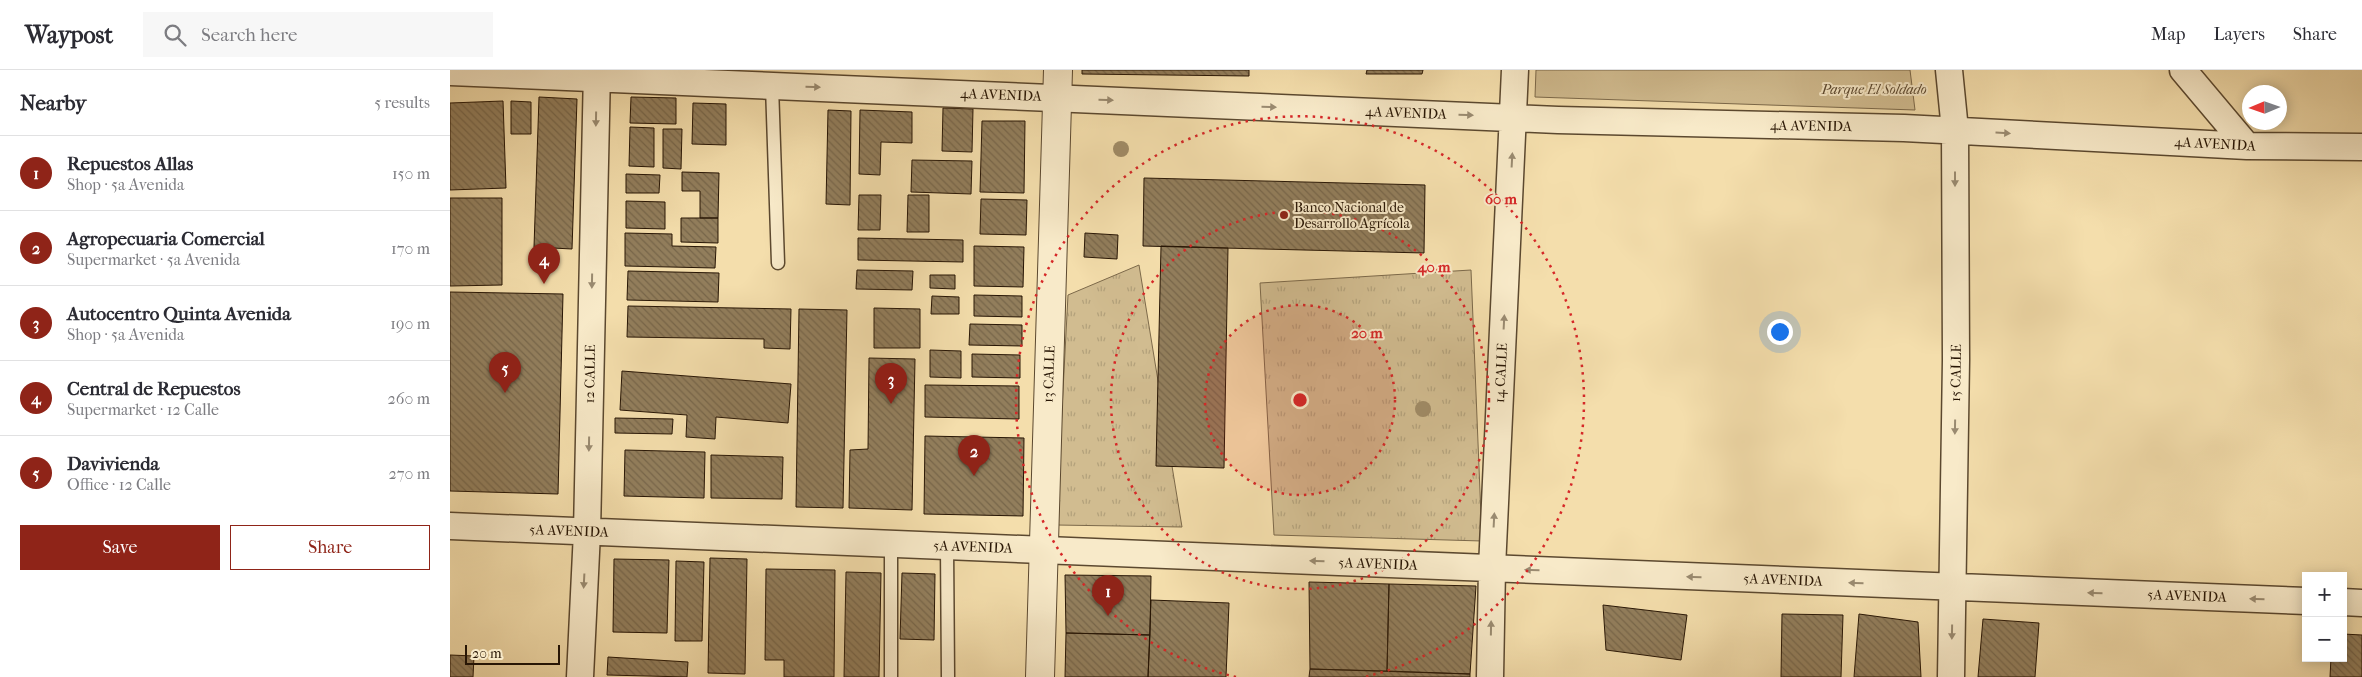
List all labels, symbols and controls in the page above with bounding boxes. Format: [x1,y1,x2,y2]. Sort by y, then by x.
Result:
search box [143,12,493,57]
text: Waypost [25,21,113,49]
icon: search [161,21,189,49]
text: Search here [201,24,297,46]
text: Map [2151,24,2185,45]
text: Layers [2213,24,2265,45]
text: Share [2293,24,2337,45]
park label: Parque El Soldado [1820,81,1927,98]
one-way arrow [806,84,822,92]
street label: 4A AVENIDA [960,85,1043,105]
north arrow [2242,85,2287,130]
text: Nearby [20,91,86,115]
text: 5 results [374,93,430,112]
one-way arrow [1099,96,1115,104]
one-way arrow [1261,103,1277,111]
street label: 4A AVENIDA [1365,103,1448,123]
one-way arrow [592,111,600,127]
one-way arrow [1458,111,1474,119]
street label: 4A AVENIDA [1770,117,1853,135]
one-way arrow [1996,129,2012,137]
street label: 4A AVENIDA [2174,133,2257,155]
one-way arrow [1508,152,1516,168]
text: Repuestos Allas [67,153,193,175]
text: 1 [33,164,39,183]
text: 150 m [392,164,430,183]
one-way arrow [1951,171,1959,187]
text: Shop · 5a Avenida [67,175,184,194]
text: 60 m [1485,190,1518,208]
place label: Banco Nacional de Desarrollo Agrícola [1294,199,1410,232]
marker: Banco Nacional de Desarrollo Agrícola [1278,209,1290,221]
text: Agropecuaria Comercial [67,228,265,250]
text: 2 [32,239,40,258]
text: 170 m [391,239,430,258]
pin: 4 [528,243,560,284]
text: Supermarket · 5a Avenida [67,250,240,269]
text: 40 m [1417,258,1451,276]
one-way arrow [588,273,596,289]
text: Autocentro Quinta Avenida [67,303,291,325]
text: 3 [33,314,39,333]
text: 190 m [390,314,430,333]
one-way arrow [1500,314,1508,330]
your location [1767,319,1793,345]
text: 20 m [1351,324,1383,342]
text: Shop · 5a Avenida [67,325,184,344]
street label: 14 CALLE [1491,342,1511,403]
street label: 15 CALLE [1947,343,1965,402]
street label: 12 CALLE [581,344,599,404]
street label: 13 CALLE [1039,344,1059,403]
pin: 5 [489,352,521,393]
pin: 3 [875,363,907,404]
text: Central de Repuestos [67,378,241,400]
text: 4 [31,389,41,408]
text: 260 m [388,389,430,408]
centre of rings [1291,391,1309,409]
text: Supermarket · 12 Calle [67,400,219,419]
one-way arrow [1951,419,1959,435]
pin: 2 [958,435,990,476]
one-way arrow [584,436,592,452]
text: Davivienda [67,453,159,475]
text: 5 [33,464,39,483]
text: 270 m [389,464,430,483]
text: Office · 12 Calle [67,475,171,494]
one-way arrow [1491,511,1499,527]
street label: 5A AVENIDA [529,521,610,541]
button: Save [20,525,220,570]
button: Share [230,525,430,570]
street label: 5A AVENIDA [933,537,1014,557]
street label: 5A AVENIDA [1338,554,1419,574]
one-way arrow [1308,557,1324,565]
one-way arrow [1523,566,1539,574]
street label: 5A AVENIDA [1743,570,1824,590]
one-way arrow [1686,572,1702,580]
map controls [2302,572,2347,662]
button: + [2302,572,2347,617]
one-way arrow [580,573,588,589]
pin: 1 [1092,575,1124,616]
one-way arrow [1848,579,1864,587]
street label: 5A AVENIDA [2147,586,2228,606]
one-way arrow [2086,588,2102,596]
one-way arrow [2249,595,2265,603]
button: − [2302,617,2347,662]
one-way arrow [1487,620,1495,636]
one-way arrow [1948,624,1956,640]
scale bar [465,642,560,665]
text: 20 m [472,645,502,662]

